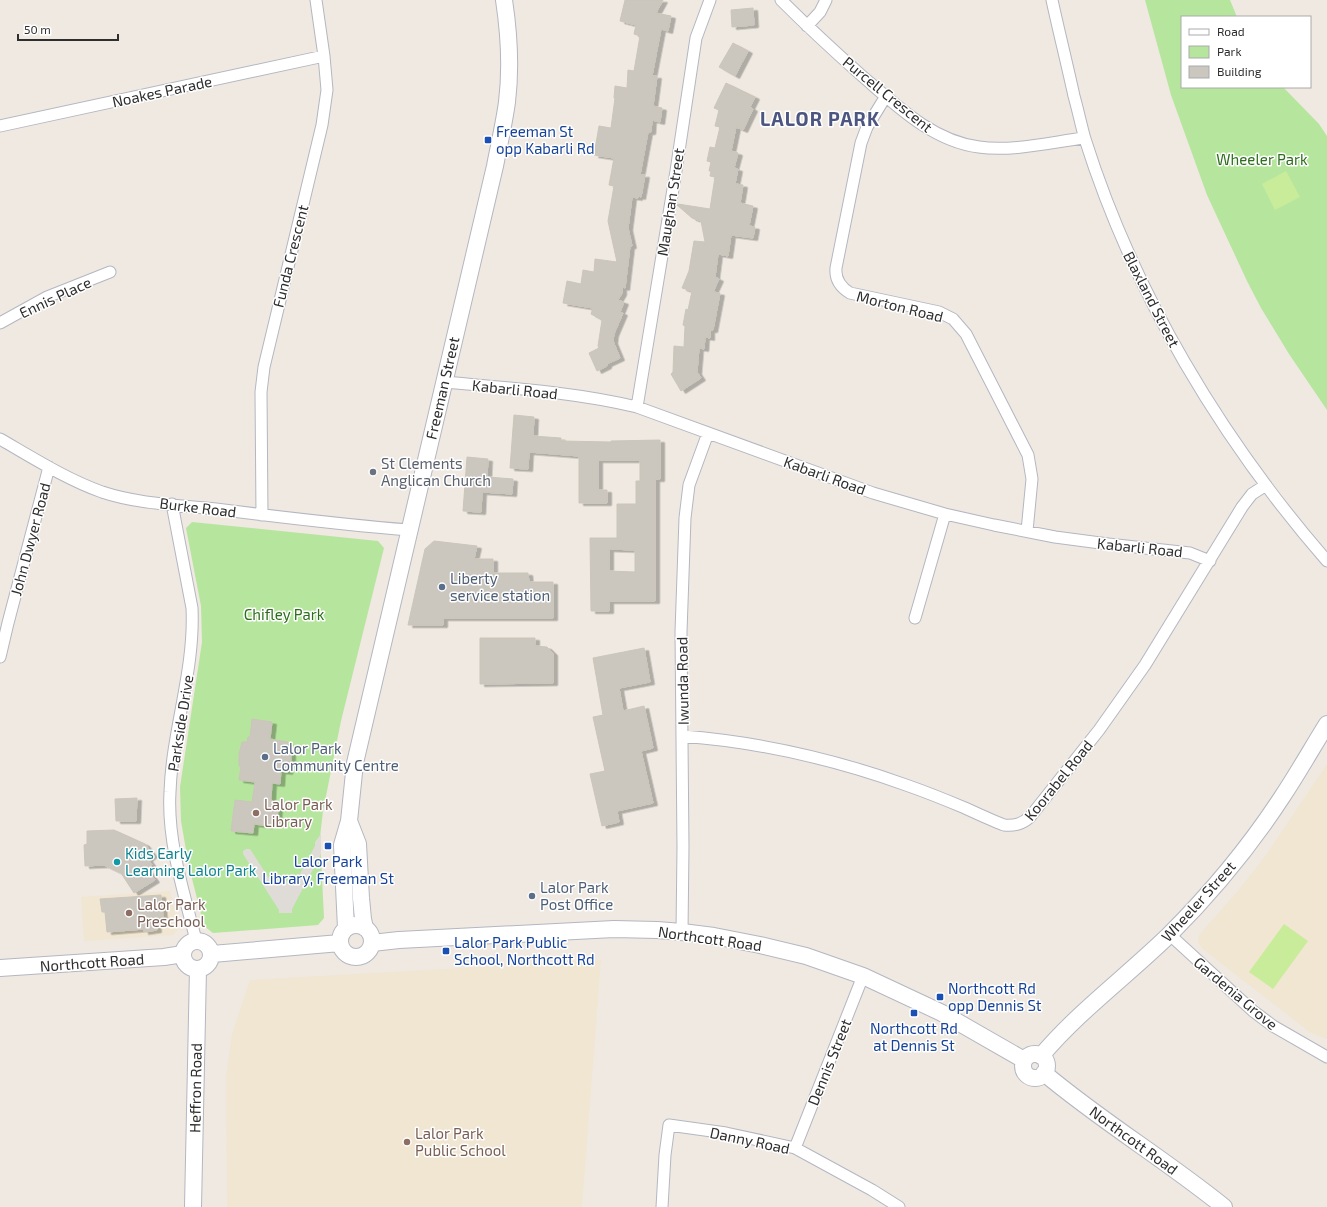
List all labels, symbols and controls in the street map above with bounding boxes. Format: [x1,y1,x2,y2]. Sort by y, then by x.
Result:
scale bar [18,16,118,42]
legend [1181,16,1311,88]
text: 50 m [24,22,51,36]
text: Road [1217,24,1245,38]
text: Park [1217,44,1242,58]
street label: Purcell Crescent [840,52,937,136]
text: Building [1217,64,1262,78]
street label: Noakes Parade [110,72,214,110]
district label: LALOR PARK [760,107,880,130]
place label: Freeman St opp Kabarli Rd [496,122,595,157]
marker: Freeman St opp Kabarli Rd [483,135,493,145]
street label: Maughan Street [653,146,687,257]
park label: Wheeler Park [1216,150,1308,168]
street label: Funda Crescent [269,203,312,309]
street label: Blaxland Street [1120,248,1184,350]
street label: Ennis Place [16,273,94,321]
street label: Morton Road [855,287,945,325]
street label: Freeman Street [421,335,463,441]
street label: Kabarli Road [471,376,559,402]
street label: Kabarli Road [782,452,868,498]
place label: St Clements Anglican Church [381,454,491,489]
marker: St Clements Anglican Church [368,467,378,477]
street label: John Dwyer Road [6,481,54,597]
street label: Burke Road [159,493,237,521]
street label: Kabarli Road [1096,534,1184,560]
place label: Liberty service station [450,569,550,604]
marker: Liberty service station [437,582,447,592]
park label: Chifley Park [244,605,325,623]
street label: Iwunda Road [672,637,692,725]
street label: Parkside Drive [163,673,197,773]
street label: Koorabel Road [1020,736,1096,824]
place label: Lalor Park Community Centre [273,739,399,774]
marker: Lalor Park Community Centre [260,752,270,762]
place label: Lalor Park Library [264,795,333,830]
marker: Lalor Park Library [251,808,261,818]
marker: Lalor Park Library, Freeman St [323,841,333,851]
place label: Kids Early Learning Lalor Park [125,844,257,879]
place label: Lalor Park Library, Freeman St [262,852,394,887]
marker: Kids Early Learning Lalor Park [112,857,122,867]
street label: Wheeler Street [1157,857,1239,945]
place label: Lalor Park Post Office [540,878,613,913]
marker: Lalor Park Post Office [527,891,537,901]
place label: Lalor Park Preschool [137,895,206,930]
marker: Lalor Park Preschool [124,908,134,918]
street label: Northcott Road [657,922,763,954]
place label: Lalor Park Public School, Northcott Rd [454,933,595,968]
marker: Lalor Park Public School, Northcott Rd [441,946,451,956]
street label: Northcott Road [39,949,145,975]
street label: Gardenia Grove [1190,953,1282,1033]
place label: Northcott Rd opp Dennis St [948,979,1042,1014]
marker: Northcott Rd opp Dennis St [935,992,945,1002]
marker: Northcott Rd at Dennis St [909,1008,919,1018]
street label: Dennis Street [803,1016,855,1108]
place label: Northcott Rd at Dennis St [870,1019,958,1054]
street label: Heffron Road [185,1043,205,1133]
street label: Northcott Road [1086,1102,1182,1178]
street label: Danny Road [708,1123,792,1157]
place label: Lalor Park Public School [415,1124,506,1159]
marker: Lalor Park Public School [402,1137,412,1147]

